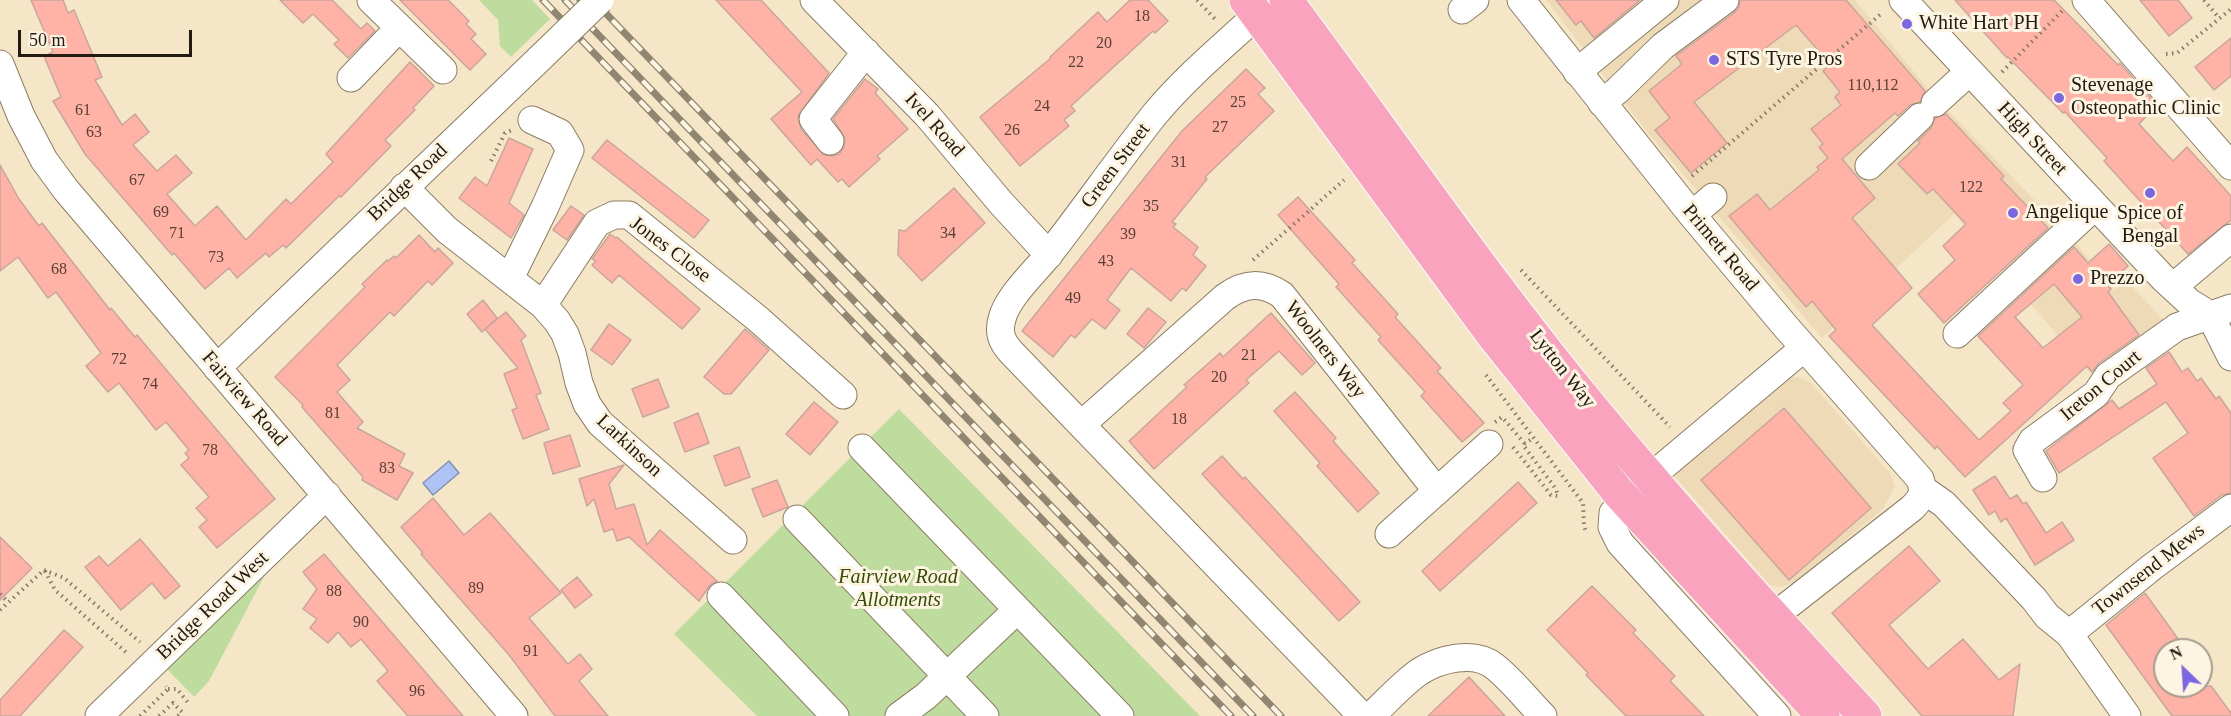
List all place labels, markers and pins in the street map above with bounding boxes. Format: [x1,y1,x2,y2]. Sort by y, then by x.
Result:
place label: White Hart PH [1919,12,2039,36]
marker: White Hart PH [1900,17,1914,31]
place label: STS Tyre Pros [1726,48,1842,72]
marker: STS Tyre Pros [1707,53,1721,67]
place label: Stevenage Osteopathic Clinic [2071,74,2220,121]
marker: Stevenage Osteopathic Clinic [2052,91,2066,105]
marker: Spice of Bengal [2143,186,2157,200]
place label: Angelique [2025,201,2108,225]
place label: Spice of Bengal [2117,202,2183,249]
marker: Angelique [2006,206,2020,220]
place label: Prezzo [2090,267,2144,291]
marker: Prezzo [2071,272,2085,286]

